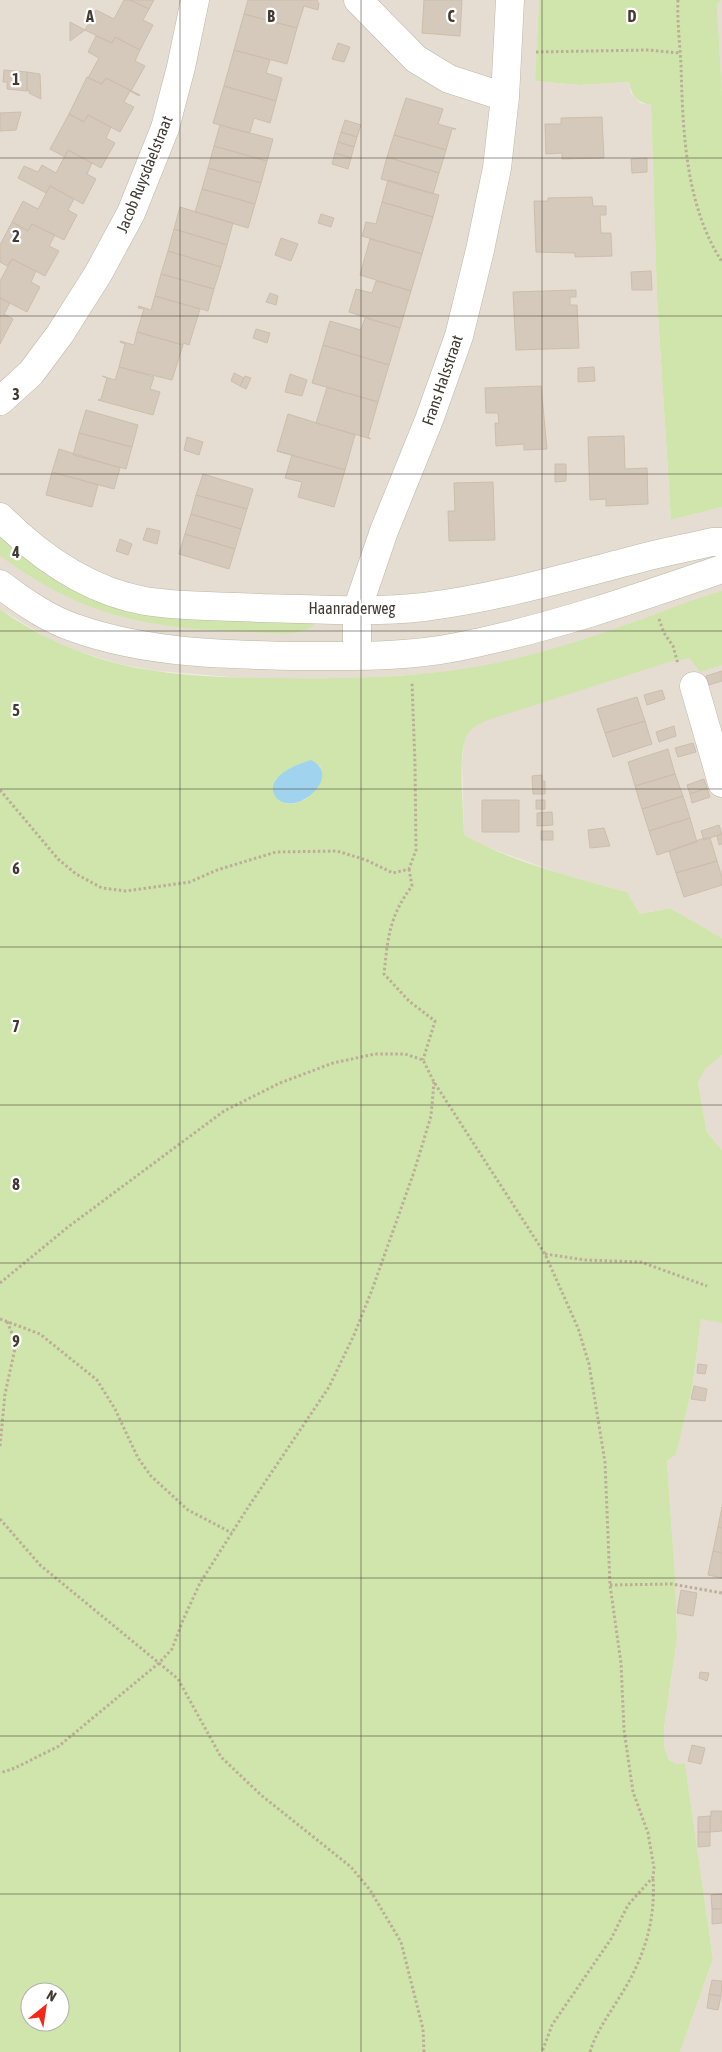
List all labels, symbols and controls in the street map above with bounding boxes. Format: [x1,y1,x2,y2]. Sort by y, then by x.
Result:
text: A [85,7,94,25]
text: B [267,7,275,25]
text: C [447,7,455,25]
text: D [628,7,637,25]
text: 1 [12,70,20,88]
street label: Jacob Ruysdaelstraat [112,113,177,235]
text: 2 [12,227,20,245]
street label: Frans Halsstraat [418,332,466,428]
text: 3 [12,385,20,403]
text: 4 [11,543,20,561]
street label: Haanraderweg [309,599,396,618]
text: 5 [12,701,20,719]
text: 6 [12,859,20,877]
text: 7 [12,1017,20,1035]
text: 8 [12,1175,20,1193]
text: 9 [12,1332,20,1350]
north arrow [20,1982,70,2032]
text: N [44,1987,59,2005]

